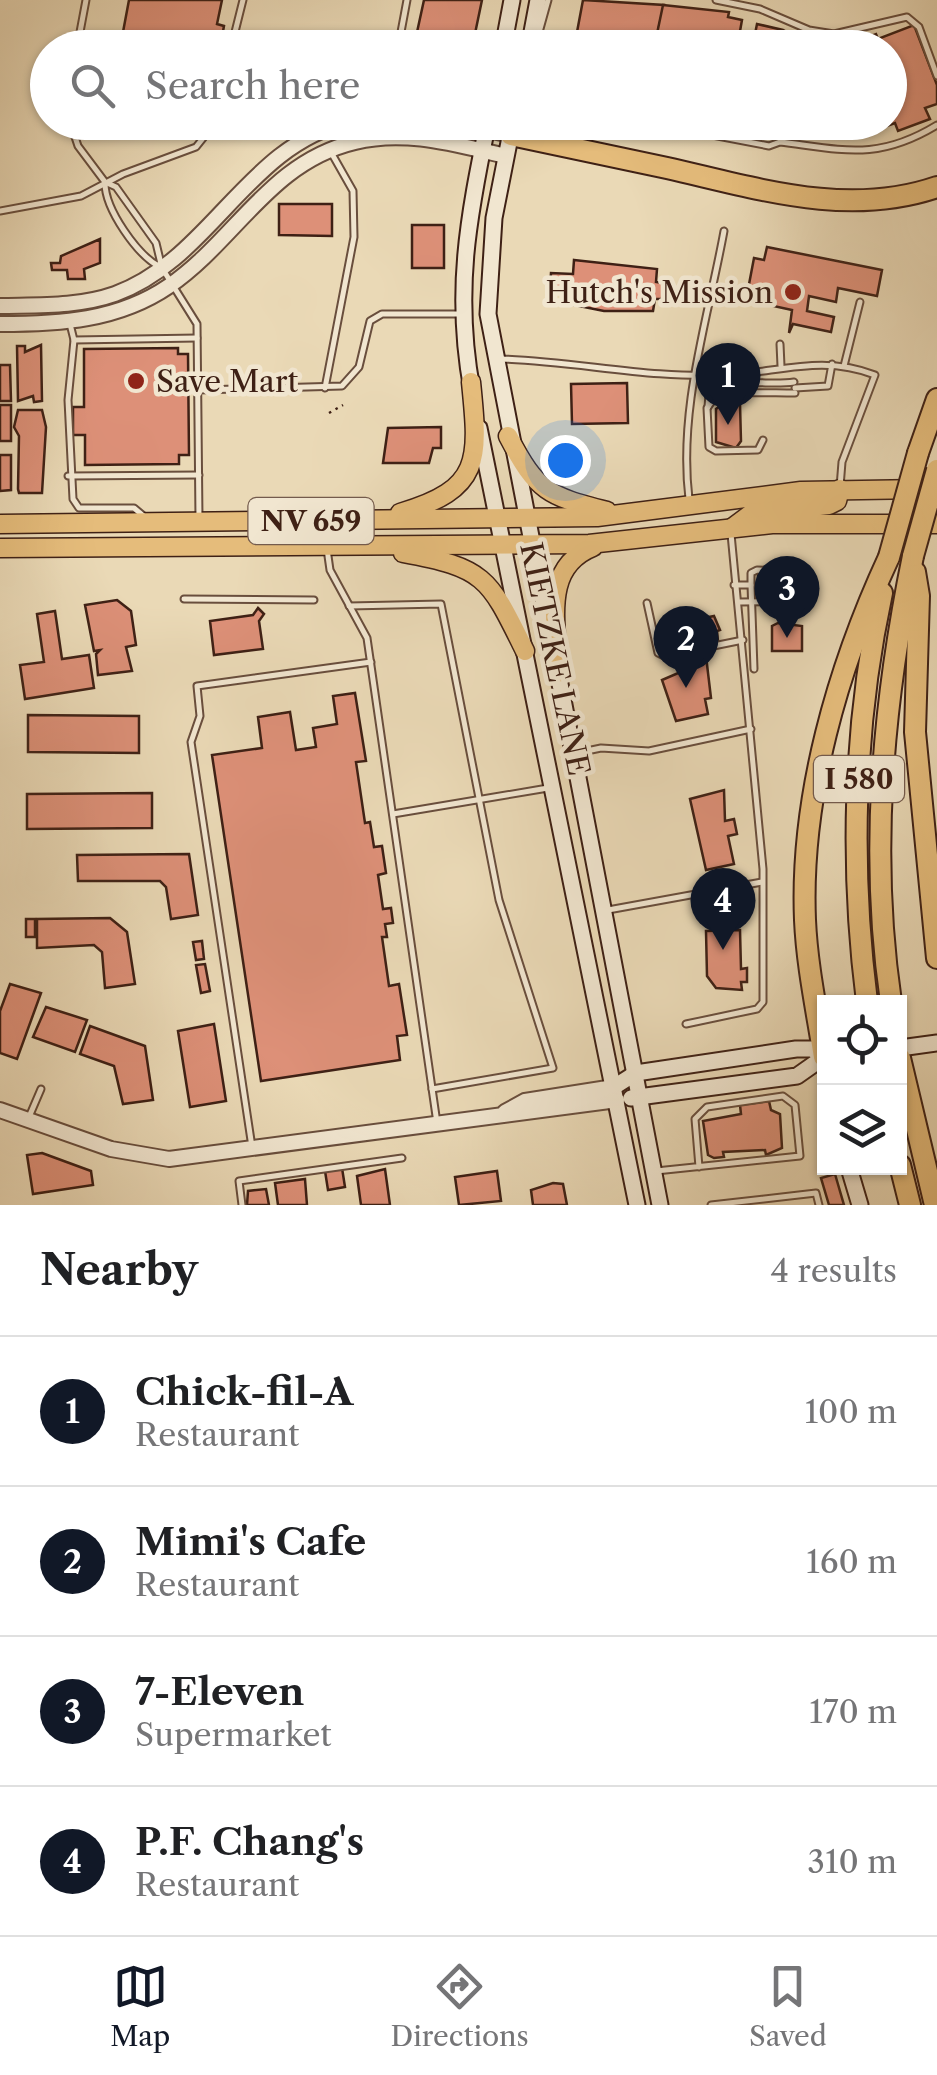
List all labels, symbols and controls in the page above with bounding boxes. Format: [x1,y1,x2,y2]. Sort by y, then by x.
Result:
search box [30,30,907,140]
icon: search [65,58,120,113]
text: Search here [145,62,360,109]
place label: Hutch's Mission [545,274,773,311]
marker: Hutch's Mission [782,281,804,303]
pin: 1 [696,342,760,425]
place label: Save Mart [156,363,299,400]
marker: Save Mart [125,370,147,392]
your location [540,435,591,486]
road number: NV 659 [248,498,374,544]
street label: KIETZKE LANE [512,539,598,779]
pin: 3 [754,556,820,638]
pin: 2 [654,606,718,688]
road number: I 580 [814,756,904,802]
pin: 4 [690,868,756,950]
map controls [817,995,907,1175]
button: locate [817,995,907,1085]
button: layers [817,1085,907,1175]
text: Nearby [40,1244,198,1296]
text: 4 results [771,1251,897,1290]
text: Chick-fil-A [135,1368,353,1415]
text: 1 [65,1392,80,1431]
text: 100 m [805,1392,897,1431]
text: Restaurant [135,1415,299,1454]
text: Mimi's Cafe [135,1518,366,1565]
text: 2 [63,1542,82,1581]
text: 160 m [806,1542,897,1581]
text: Restaurant [135,1565,299,1604]
text: 7-Eleven [135,1668,304,1715]
text: 3 [63,1692,82,1731]
text: 170 m [809,1692,897,1731]
text: Supermarket [135,1715,332,1754]
text: P.F. Chang's [135,1818,364,1865]
text: 4 [63,1842,82,1881]
text: 310 m [807,1842,897,1881]
text: Restaurant [135,1865,299,1904]
tab: Map [110,1959,170,2053]
tab: Directions [390,1959,529,2053]
tab: Saved [749,1959,827,2053]

